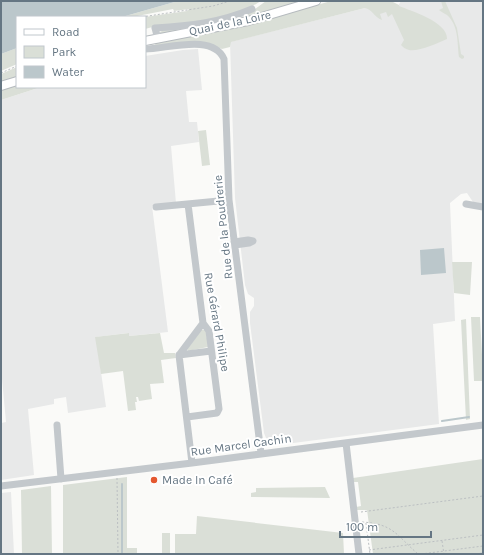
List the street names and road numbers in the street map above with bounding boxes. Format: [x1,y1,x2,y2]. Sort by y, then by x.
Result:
street label: Quai de la Loire [188,7,272,39]
street label: Rue de la Poudrerie [211,174,235,280]
street label: Rue Gérard Philipe [201,271,233,373]
street label: Rue Marcel Cachin [190,431,292,459]

